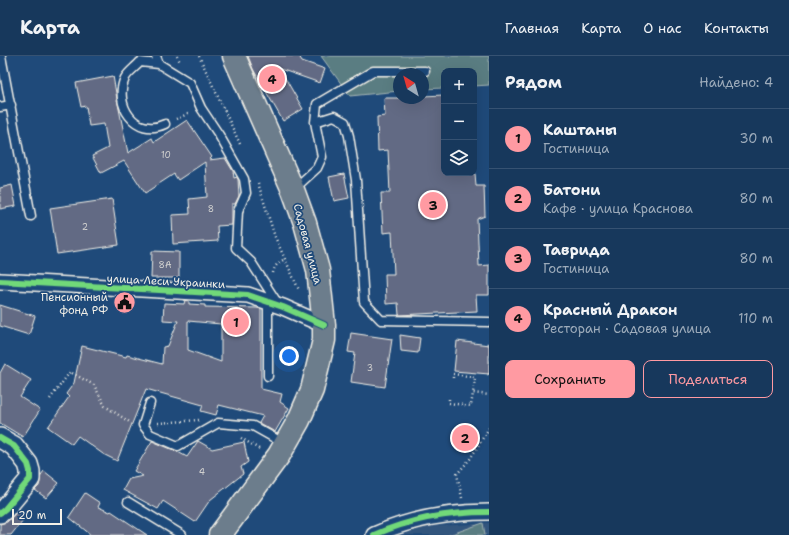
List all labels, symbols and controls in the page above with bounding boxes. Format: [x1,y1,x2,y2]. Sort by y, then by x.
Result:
text: Карта [20,15,80,40]
text: Главная [505,19,559,37]
text: Карта [581,19,621,37]
text: О нас [643,19,682,37]
text: Контакты [704,19,769,37]
pin: 4 [259,64,285,94]
north arrow [393,68,429,104]
map controls [441,68,477,176]
button: + [441,68,477,104]
text: Рядом [505,71,562,93]
text: Найдено: 4 [699,74,773,91]
button: − [441,104,477,140]
text: Каштаны [543,120,617,140]
text: 1 [515,130,521,147]
text: 30 m [739,130,773,147]
button: layers [441,140,477,176]
text: Гостиница [543,140,609,157]
house number: 10 [161,149,171,161]
text: Батони [543,180,600,200]
pin: 3 [420,190,446,220]
text: 2 [513,190,523,207]
text: 80 m [739,190,773,207]
text: Кафе · улица Краснова [543,200,693,217]
street label: Садовая улица [290,202,325,286]
house number: 8 [208,203,214,215]
house number: 2 [82,221,88,233]
text: Таврида [543,240,610,260]
text: 3 [513,250,523,267]
text: 80 m [739,250,773,267]
house number: 8А [159,259,172,271]
text: Гостиница [543,260,609,277]
street label: улица Леси Украинки [106,271,226,292]
place label: Пенсионный фонд РФ [41,290,108,318]
public building icon: Пенсионный фонд РФ [111,290,137,316]
text: Красный Дракон [543,300,678,320]
pin: 1 [223,307,249,337]
text: 4 [513,310,523,327]
text: 110 m [738,310,773,327]
text: Ресторан · Садовая улица [543,320,711,337]
your location [279,346,299,366]
button: Сохранить [505,360,635,398]
button: Поделиться [643,360,773,398]
house number: 3 [367,362,373,374]
pin: 2 [452,423,478,453]
house number: 4 [199,466,205,478]
scale bar [12,507,62,526]
text: 20 m [18,508,46,523]

